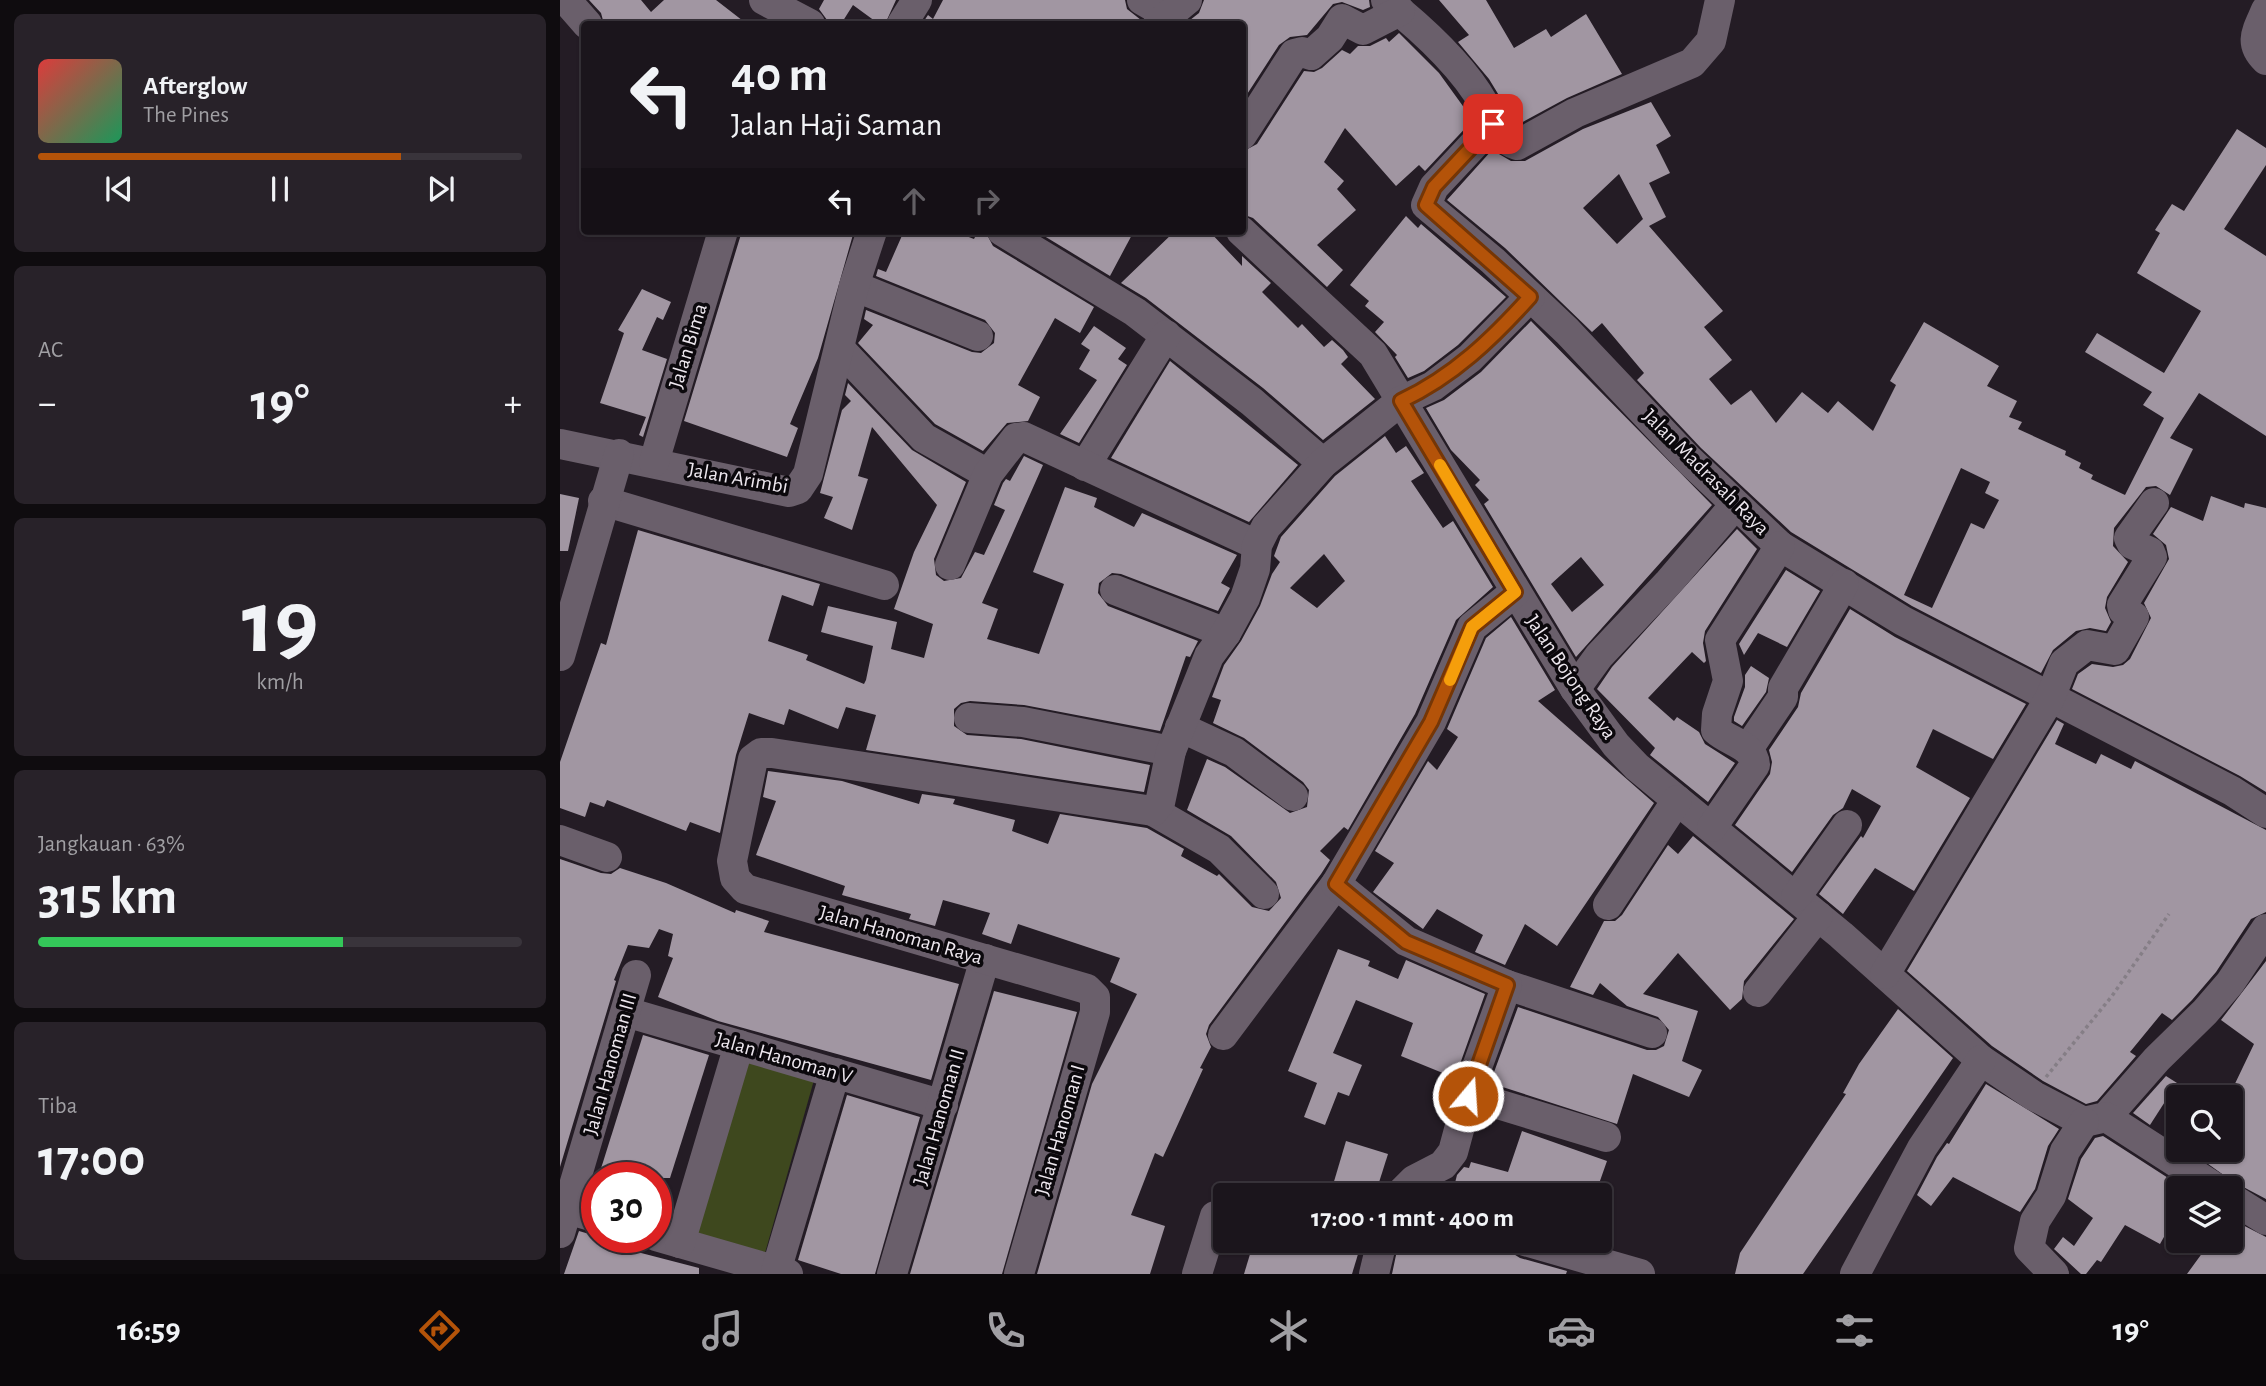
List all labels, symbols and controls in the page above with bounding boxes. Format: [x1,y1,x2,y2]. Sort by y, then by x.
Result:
icon: left [616,49,707,140]
text: 40 m [731,51,828,100]
text: Afterglow [143,73,247,99]
pin [1463,94,1523,154]
text: The Pines [143,104,229,127]
icon: arrive [1474,105,1512,143]
text: Jalan Haji Saman [731,109,942,141]
icon: previous [100,170,138,208]
icon: pause [261,170,299,208]
icon: next [422,170,460,208]
icon: left [822,182,860,220]
icon: ahead [895,182,933,220]
icon: right [968,182,1006,220]
street label: Jalan Bima [665,301,711,391]
text: AC [38,339,63,362]
text: 19° [250,377,310,429]
text: − [38,385,56,423]
text: + [504,385,522,423]
street label: Jalan Madrasah Raya [1639,405,1773,539]
street label: Jalan Arimbi [686,459,790,497]
text: 19 [242,578,318,669]
street label: Jalan Bojong Raya [1522,611,1621,743]
text: km/h [256,671,304,694]
text: Jangkauan · 63% [38,833,185,856]
text: 315 km [38,871,177,923]
street label: Jalan Hanoman Raya [817,902,985,968]
street label: Jalan Hanoman III [580,991,640,1137]
street label: Jalan Hanoman V [713,1028,855,1088]
street label: Jalan Hanoman II [909,1046,969,1188]
position arrow [1431,1059,1505,1133]
street label: Jalan Hanoman I [1031,1062,1089,1198]
map controls [2166,1085,2243,1253]
button: search [2166,1085,2243,1162]
text: Tiba [38,1095,77,1118]
text: 17:00 [38,1133,145,1185]
speed limit sign: 30 [581,1162,672,1253]
button: layers [2166,1176,2243,1253]
text: 17:00 · 1 mnt · 400 m [1311,1205,1514,1231]
icon: directions [415,1306,464,1355]
icon: music [698,1306,747,1355]
icon: phone [981,1306,1030,1355]
icon: climate [1264,1306,1313,1355]
icon: car [1547,1306,1596,1355]
icon: filters [1830,1306,1879,1355]
text: 16:59 [117,1314,181,1346]
text: 19° [2113,1314,2149,1346]

